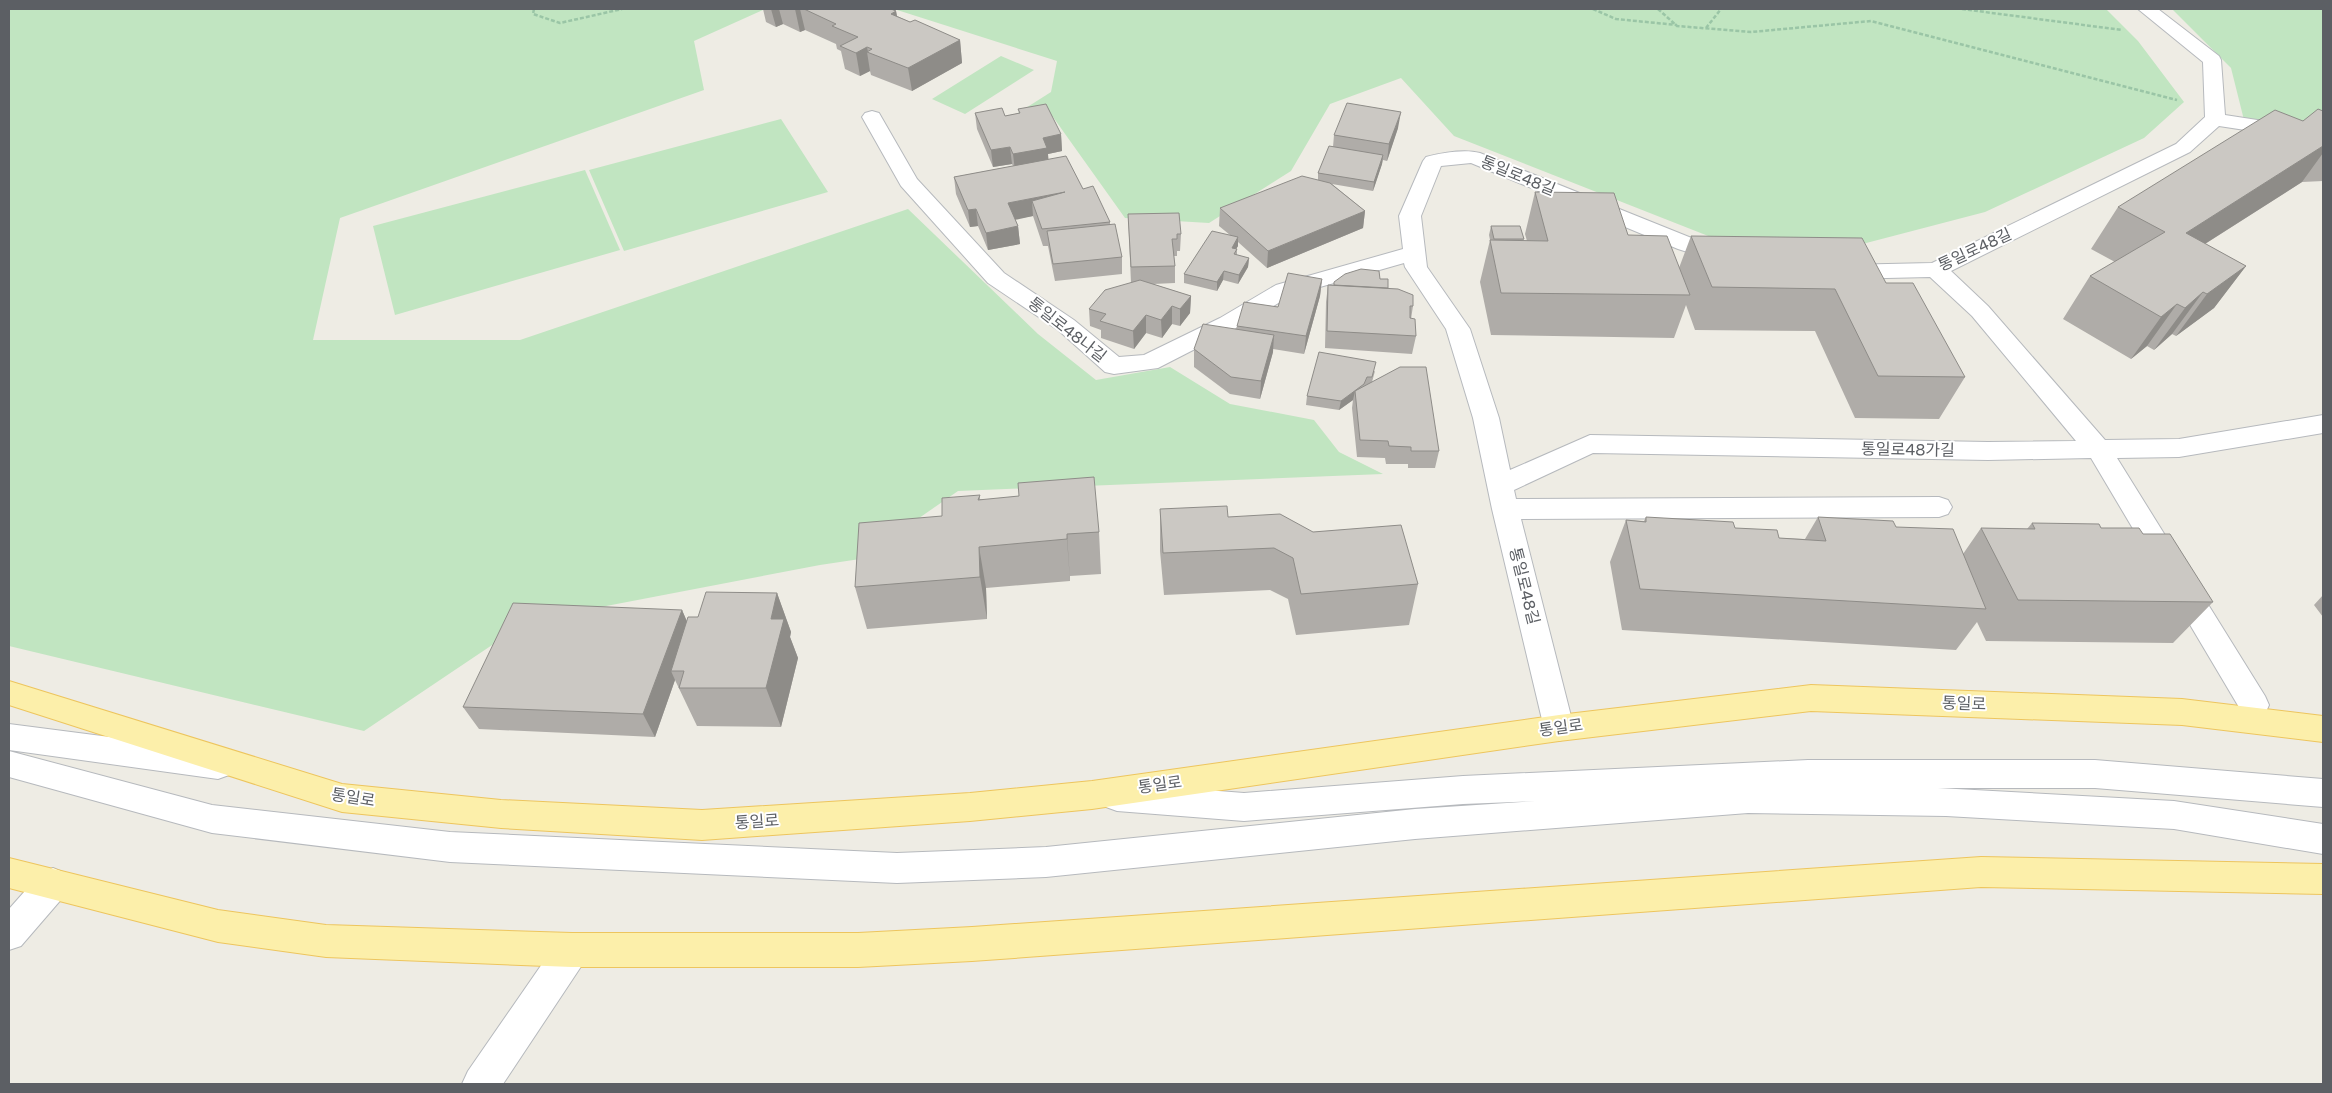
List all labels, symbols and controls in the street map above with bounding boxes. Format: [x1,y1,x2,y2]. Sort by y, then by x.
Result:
street label: 통일로48길 [1478,152,1558,200]
street label: 통일로48길 [1935,224,2015,276]
street label: 통일로48나길 [1024,293,1110,367]
street label: 통일로48가길 [1861,439,1955,461]
street label: 통일로48길 [1505,545,1543,627]
street label: 통일로 [1942,693,1987,715]
street label: 통일로 [1538,715,1585,741]
street label: 통일로 [1137,772,1184,798]
street label: 통일로 [330,785,377,811]
street label: 통일로 [734,810,780,834]

